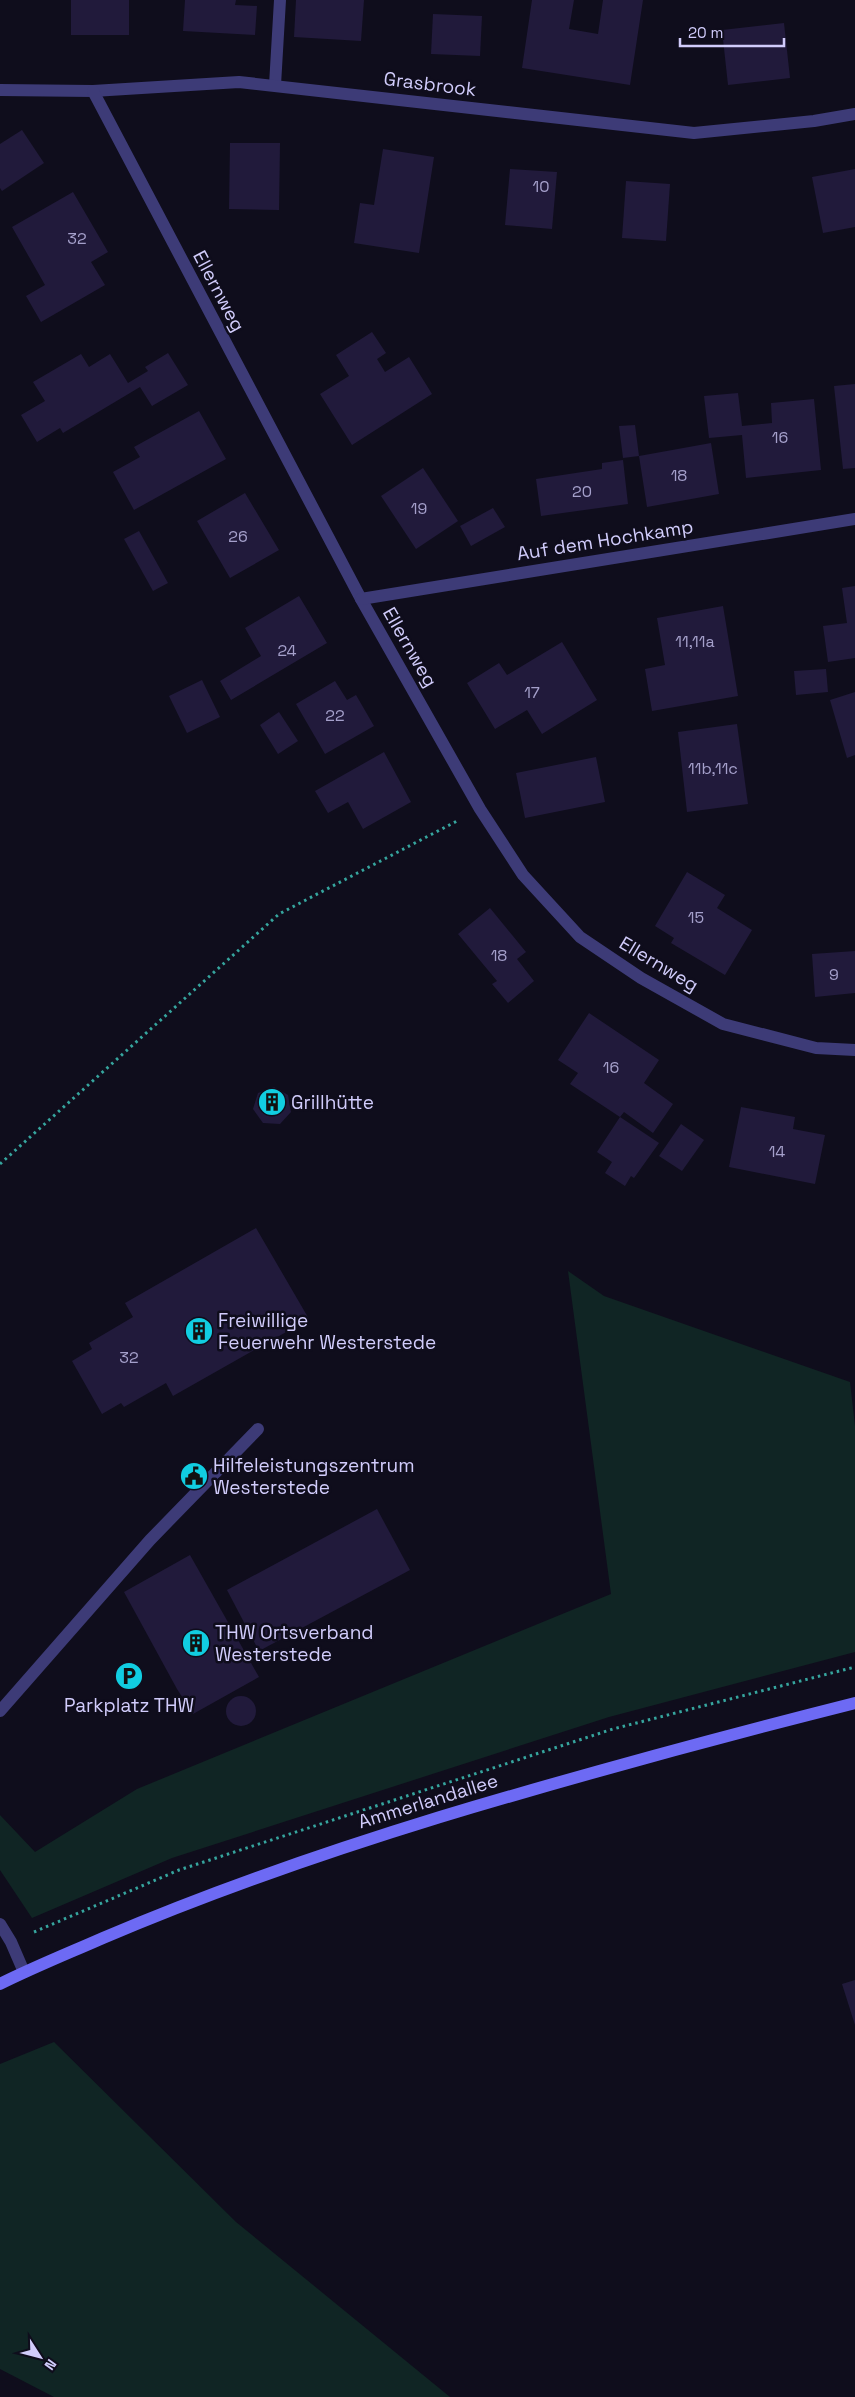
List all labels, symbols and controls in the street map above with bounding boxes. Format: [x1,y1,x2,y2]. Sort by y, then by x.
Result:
scale bar [680,15,784,47]
text: 20 m [688,23,723,42]
street label: Grasbrook [382,66,478,102]
house number: 10 [533,176,549,197]
house number: 32 [67,228,87,249]
street label: Ellernweg [187,246,251,336]
house number: 16 [772,427,788,448]
house number: 18 [671,465,687,486]
house number: 20 [572,481,592,502]
house number: 19 [411,498,427,519]
street label: Auf dem Hochkamp [515,514,695,566]
house number: 26 [228,526,248,547]
street label: Ellernweg [377,602,443,692]
house number: 11,11a [675,631,715,652]
house number: 24 [277,640,297,661]
house number: 17 [524,682,540,703]
house number: 22 [325,705,345,726]
house number: 11b,11c [688,758,738,779]
house number: 15 [688,907,704,928]
street label: Ellernweg [615,931,703,997]
house number: 18 [491,945,507,966]
house number: 9 [829,964,839,985]
house number: 16 [603,1057,619,1078]
building icon: Grillhütte [257,1087,287,1117]
place label: Grillhütte [291,1090,374,1115]
house number: 14 [769,1141,785,1162]
place label: Freiwillige Feuerwehr Westerstede [218,1308,436,1355]
building icon: Freiwillige Feuerwehr Westerstede [184,1316,214,1346]
house number: 32 [119,1347,139,1368]
place label: Hilfeleistungszentrum Westerstede [213,1453,415,1500]
public building icon: Hilfeleistungszentrum Westerstede [179,1461,209,1491]
place label: THW Ortsverband Westerstede [215,1620,374,1667]
building icon: THW Ortsverband Westerstede [181,1628,211,1658]
parking icon: Parkplatz THW [114,1661,144,1691]
place label: Parkplatz THW [64,1693,194,1718]
street label: Ammerlandallee [355,1768,501,1834]
north arrow [15,2332,65,2382]
text: N [40,2356,61,2374]

